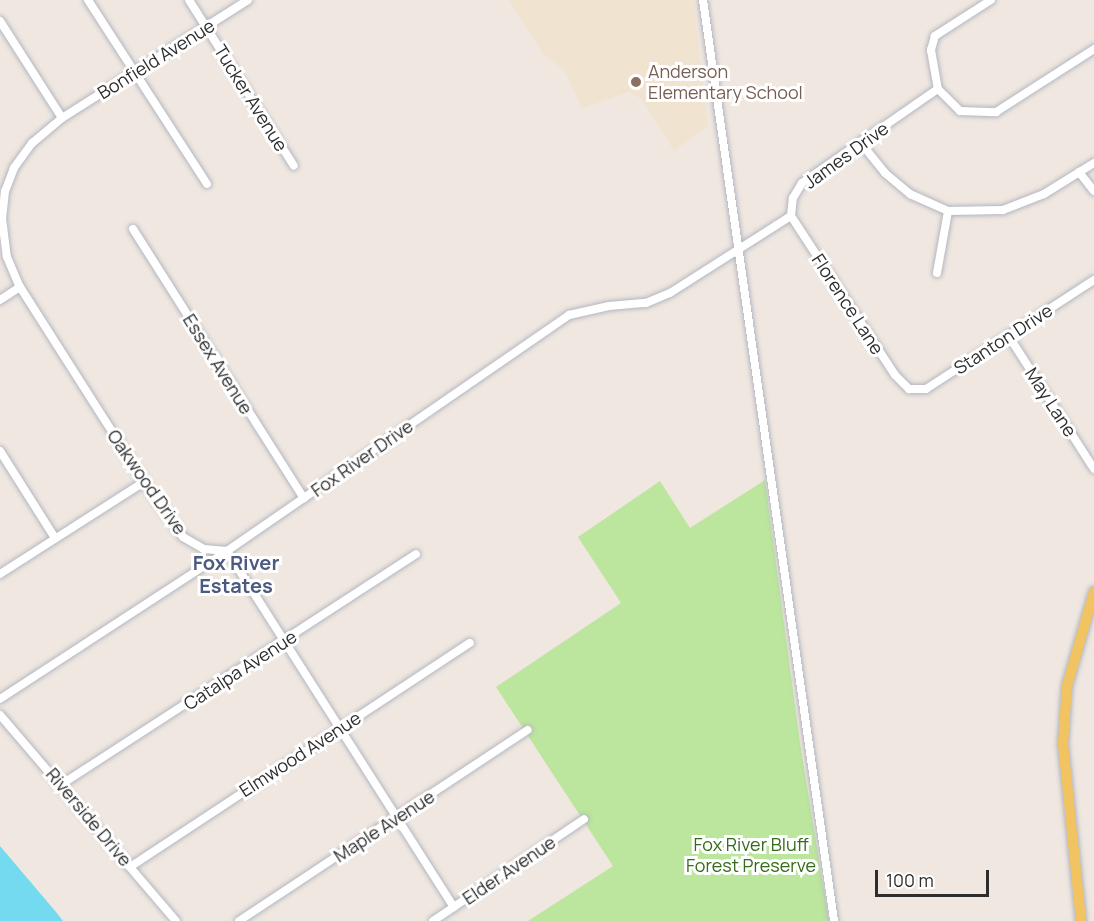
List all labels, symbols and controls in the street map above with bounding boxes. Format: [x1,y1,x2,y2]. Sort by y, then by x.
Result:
street label: Bonfield Avenue [94,14,218,104]
street label: Tucker Avenue [210,41,292,155]
place label: Anderson Elementary School [648,61,803,104]
marker: Anderson Elementary School [629,75,643,89]
street label: James Drive [800,117,892,193]
street label: Florence Lane [808,250,888,358]
street label: Stanton Drive [950,299,1056,379]
street label: Essex Avenue [179,310,257,418]
street label: May Lane [1021,363,1081,441]
street label: Fox River Drive [307,415,417,501]
street label: Oakwood Drive [103,425,191,539]
district label: Fox River Estates [193,551,279,598]
street label: Catalpa Avenue [180,625,300,715]
street label: Elmwood Avenue [235,707,365,801]
street label: Riverside Drive [42,764,136,870]
street label: Maple Avenue [330,785,438,867]
street label: Elder Avenue [458,831,560,909]
park label: Fox River Bluff Forest Preserve [686,834,816,876]
scale bar [878,858,992,896]
text: 100 m [886,868,934,892]

